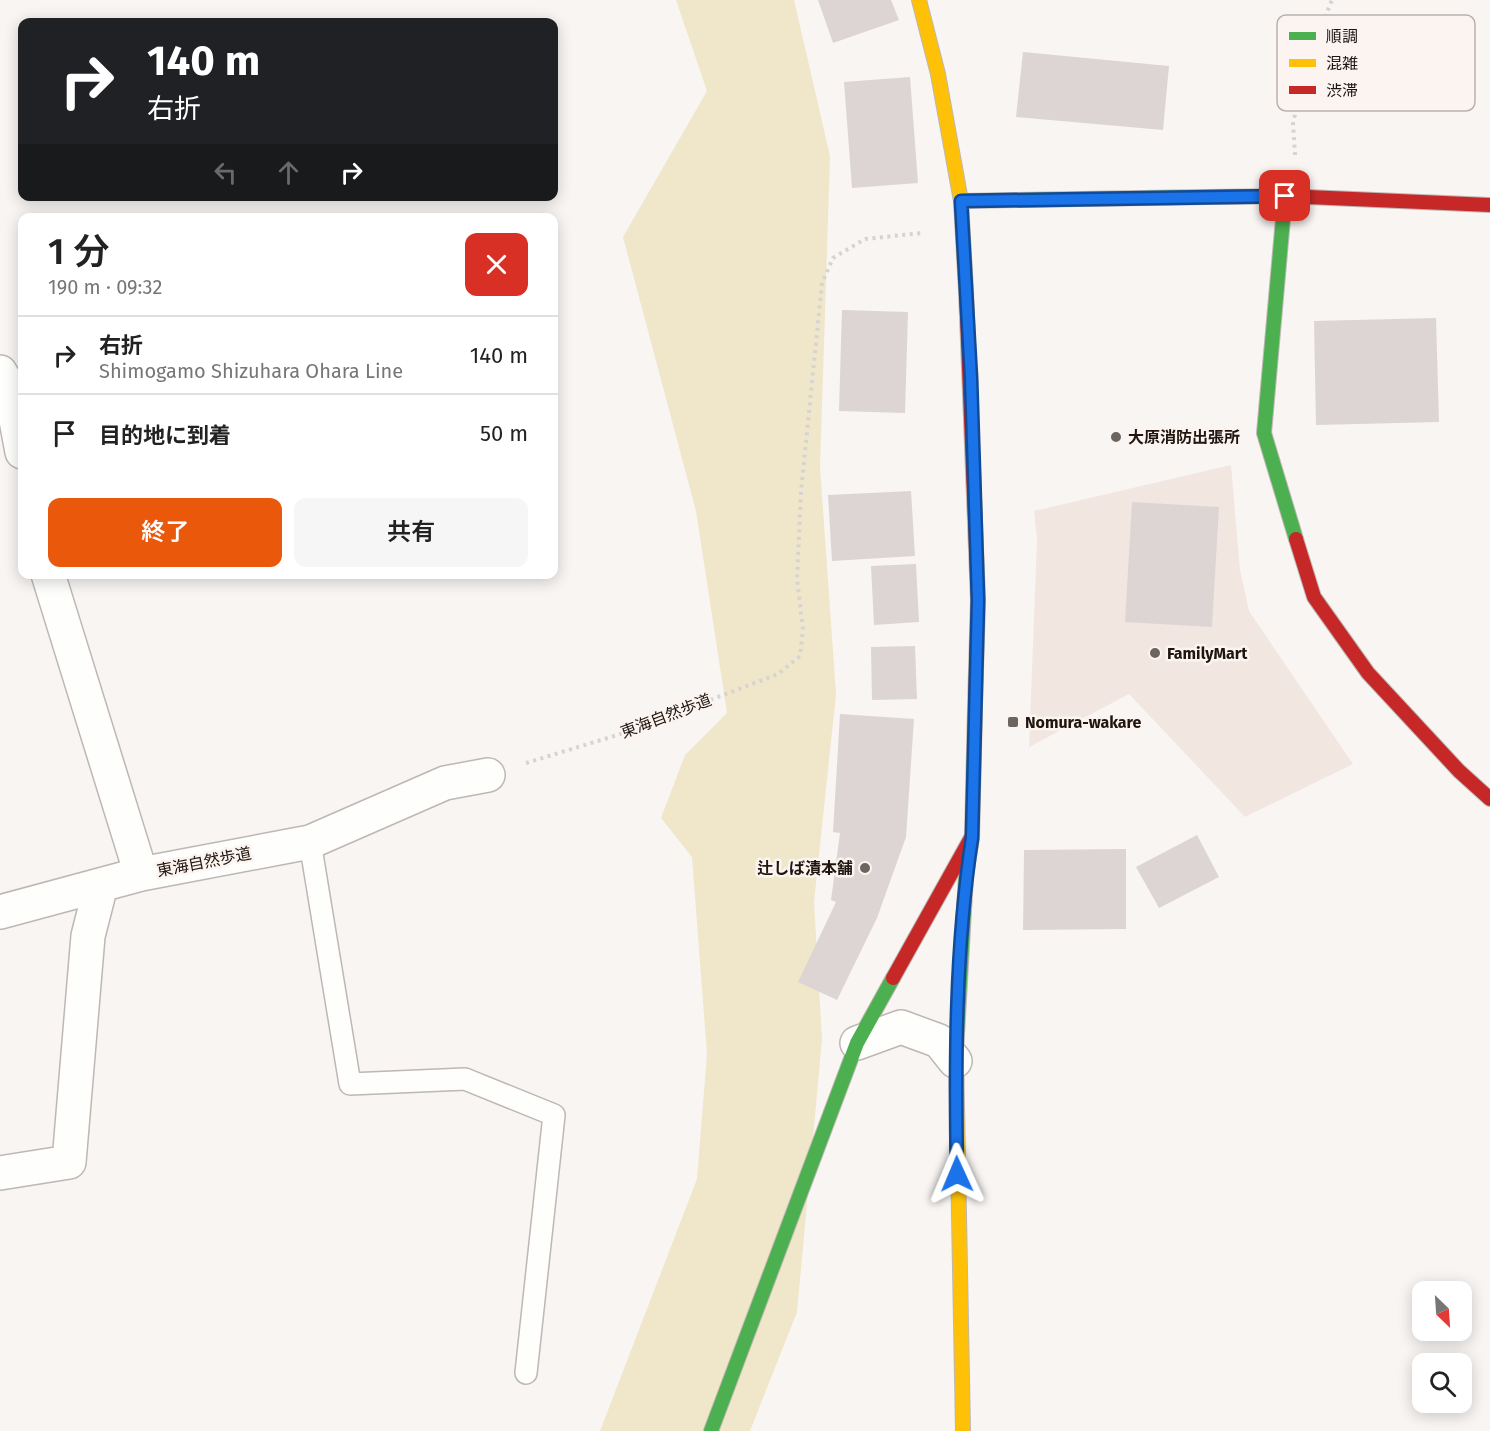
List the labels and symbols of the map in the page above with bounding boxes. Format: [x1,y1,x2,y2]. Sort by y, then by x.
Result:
legend [1277,15,1475,111]
text: 順調 [1326,27,1358,46]
text: 混雑 [1326,54,1358,73]
text: 渋滞 [1326,81,1358,100]
pin [1259,170,1310,221]
place label: 大原消防出張所 [1128,428,1240,447]
marker: 大原消防出張所 [1109,430,1123,444]
place label: FamilyMart [1167,644,1248,663]
marker: FamilyMart [1148,646,1162,660]
street label: 東海自然歩道 [618,690,714,742]
place label: Nomura-wakare [1025,713,1141,732]
marker: Nomura-wakare [1006,715,1020,729]
street label: 東海自然歩道 [155,844,253,880]
place label: 辻しば漬本舗 [757,859,853,878]
marker: 辻しば漬本舗 [858,861,872,875]
position arrow [925,1142,989,1206]
north arrow [1412,1281,1472,1341]

